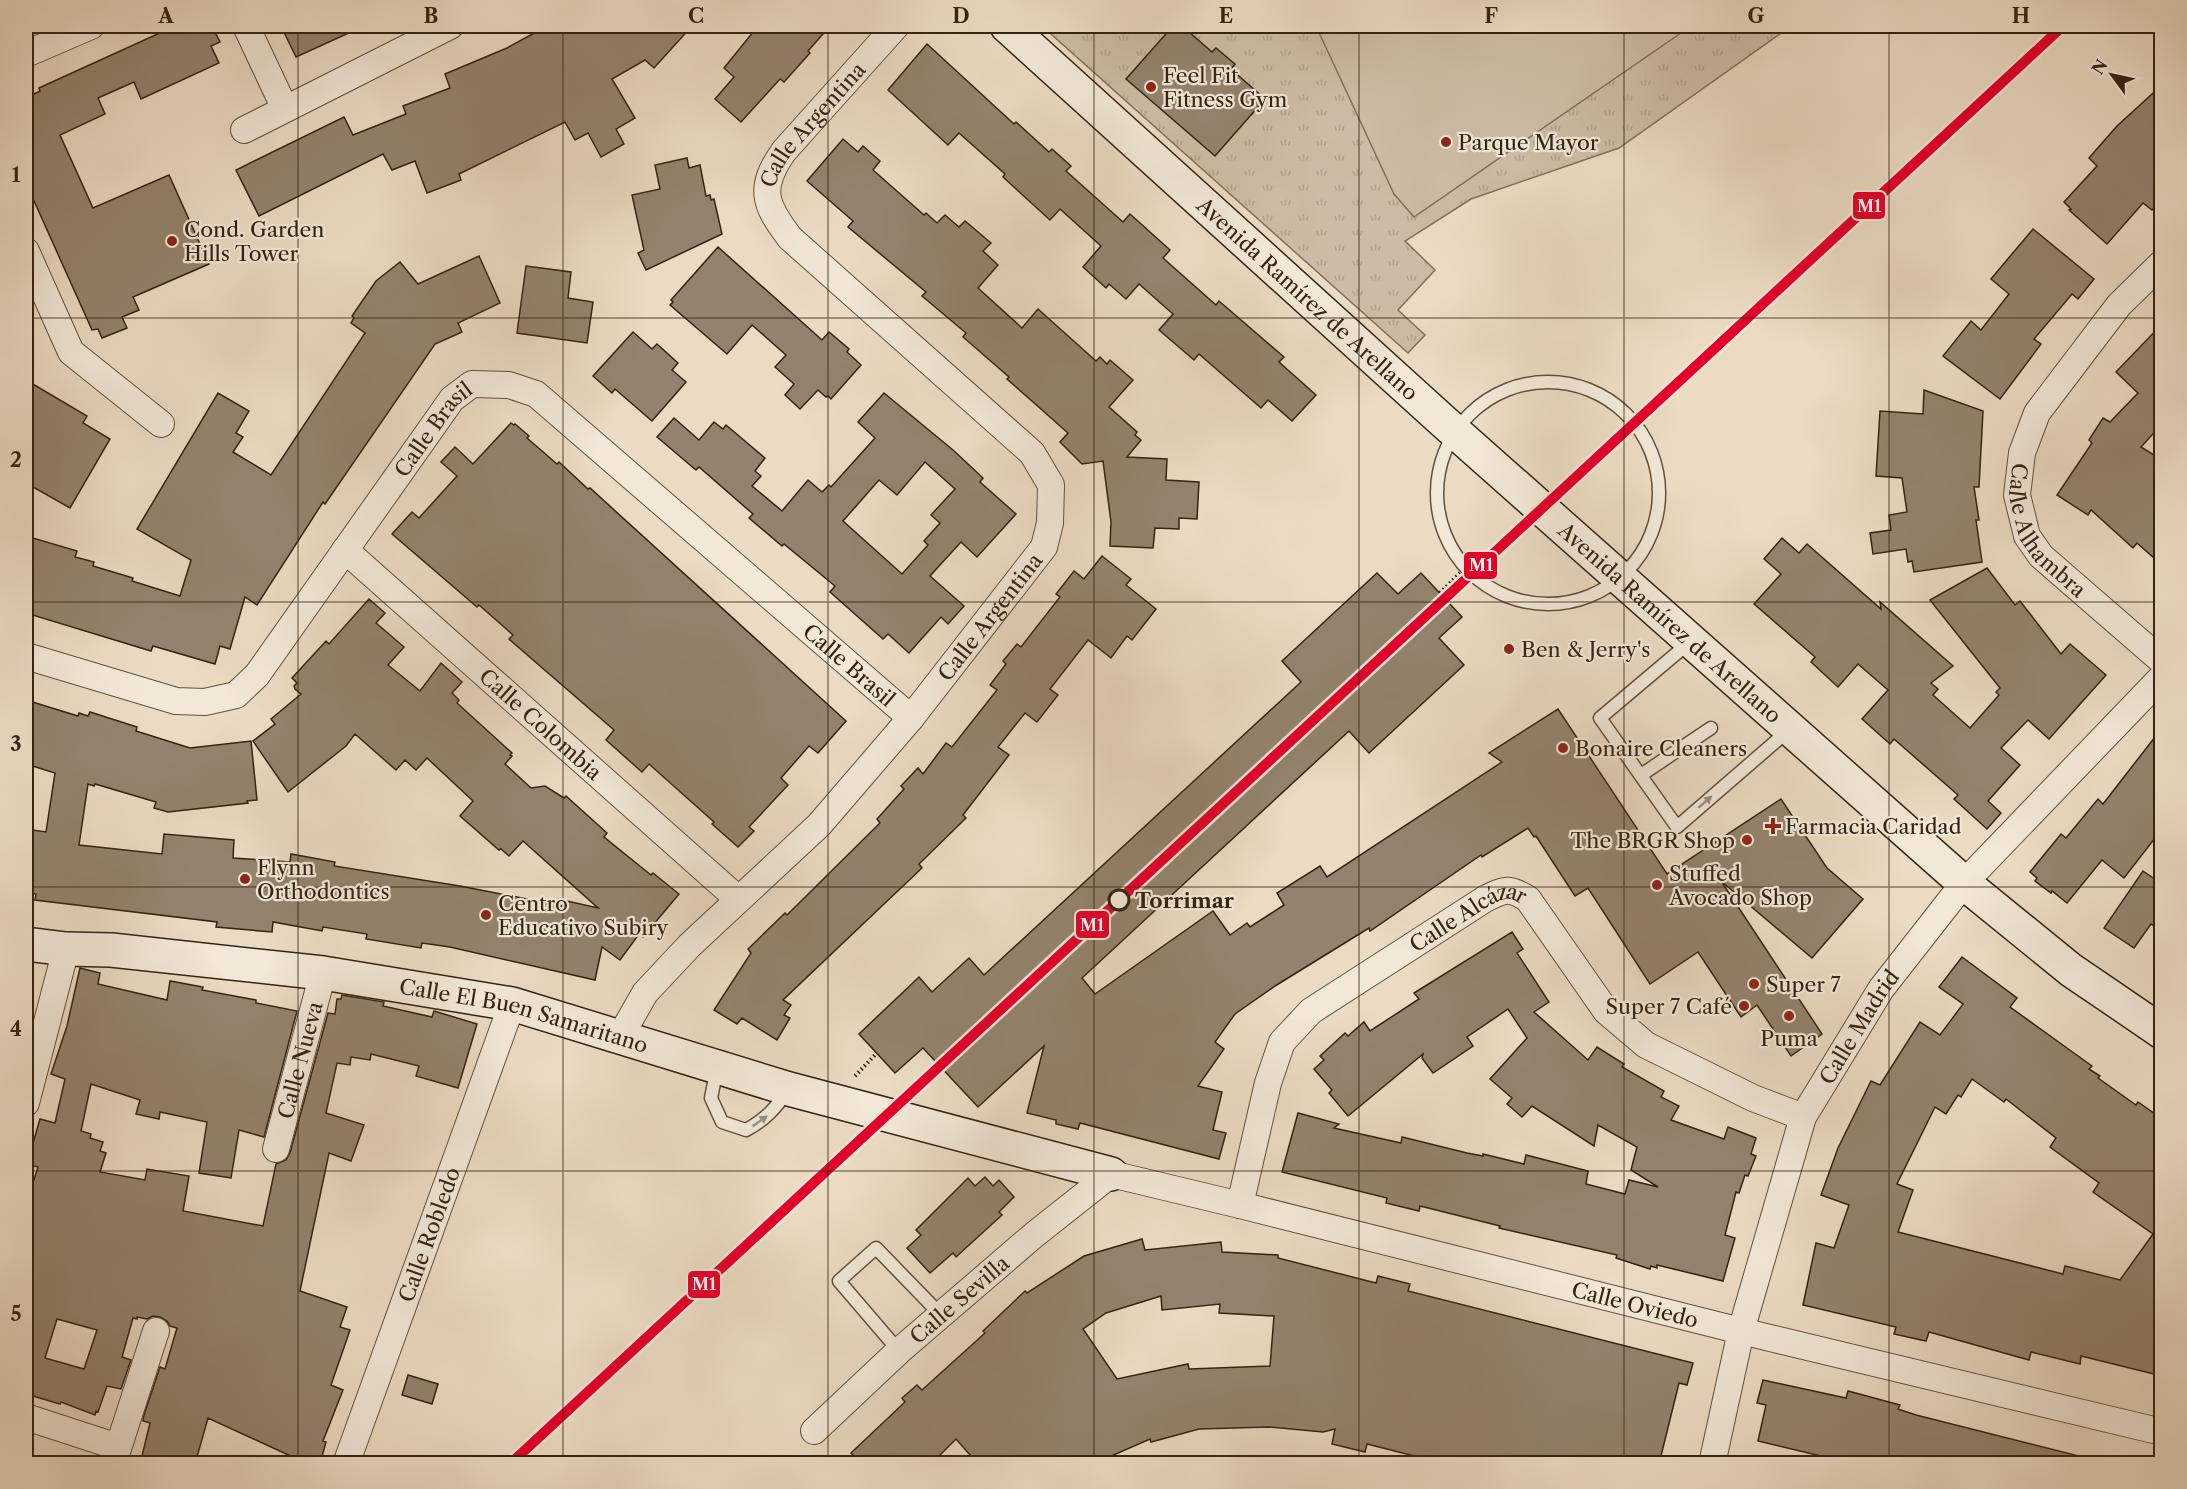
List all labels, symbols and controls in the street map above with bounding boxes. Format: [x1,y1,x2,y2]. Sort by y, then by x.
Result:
text: A [157,4,174,28]
text: B [424,4,439,28]
text: C [688,4,704,28]
text: D [952,4,970,28]
text: E [1219,4,1233,28]
text: F [1484,4,1498,28]
text: G [1748,4,1765,28]
text: H [2012,4,2030,28]
north arrow [2082,45,2142,105]
text: N [2087,55,2112,78]
street label: Calle Argentina [755,56,871,190]
place label: Feel Fit Fitness Gym [1163,63,1288,112]
marker: Feel Fit Fitness Gym [1144,80,1158,94]
place label: Parque Mayor [1458,130,1599,155]
marker: Parque Mayor [1439,135,1453,149]
text: 1 [12,163,21,187]
street label: Avenida Ramírez de Arellano [1191,191,1424,405]
line badge: M1 [1852,191,1886,220]
text: M1 [1857,196,1882,216]
place label: Cond. Garden Hills Tower [184,217,324,266]
marker: Cond. Garden Hills Tower [165,234,179,248]
street label: Calle Brasil [389,376,477,481]
text: 2 [10,448,22,472]
street label: Calle Alhambra [2004,462,2092,603]
street label: Avenida Ramírez de Arellano [1553,516,1787,728]
street label: Calle Argentina [932,547,1048,685]
line badge: M1 [1463,551,1498,580]
text: M1 [1469,555,1494,575]
street label: Calle Brasil [798,618,900,711]
place label: Ben & Jerry's [1521,637,1651,662]
marker: Ben & Jerry's [1502,642,1516,656]
street label: Calle Colombia [475,663,608,785]
text: 3 [10,732,22,756]
place label: Bonaire Cleaners [1575,736,1747,761]
marker: Bonaire Cleaners [1556,741,1570,755]
one-way arrow [1697,796,1712,809]
place label: Farmacia Caridad [1785,814,1962,839]
marker: Farmacia Caridad [1766,819,1780,833]
place label: The BRGR Shop [1571,828,1735,853]
marker: The BRGR Shop [1740,833,1754,847]
place label: Flynn Orthodontics [257,855,390,904]
place label: Stuffed Avocado Shop [1668,861,1812,910]
marker: Flynn Orthodontics [238,872,252,886]
street label: Calle Alcázar [1405,878,1532,957]
marker: Stuffed Avocado Shop [1650,878,1664,892]
place label: Torrimar [1135,888,1235,913]
marker: Torrimar [1108,889,1130,911]
place label: Centro Educativo Subiry [498,891,669,940]
marker: Centro Educativo Subiry [479,908,493,922]
line badge: M1 [1075,910,1110,939]
text: M1 [1080,915,1105,935]
street label: Calle Madrid [1814,964,1904,1088]
place label: Super 7 [1766,972,1841,997]
street label: Calle El Buen Samaritano [398,973,651,1058]
marker: Super 7 [1747,977,1761,991]
place label: Super 7 Café [1606,994,1732,1019]
street label: Calle Nueva [272,998,328,1121]
marker: Super 7 Café [1737,999,1751,1013]
marker: Puma [1782,1009,1796,1023]
text: 4 [10,1017,22,1041]
place label: Puma [1760,1026,1819,1051]
one-way arrow [752,1115,768,1127]
street label: Calle Robledo [393,1164,465,1305]
street label: Calle Sevilla [905,1249,1014,1349]
line badge: M1 [687,1270,721,1299]
text: M1 [692,1274,717,1294]
street label: Calle Oviedo [1569,1276,1701,1332]
text: 5 [10,1302,22,1326]

